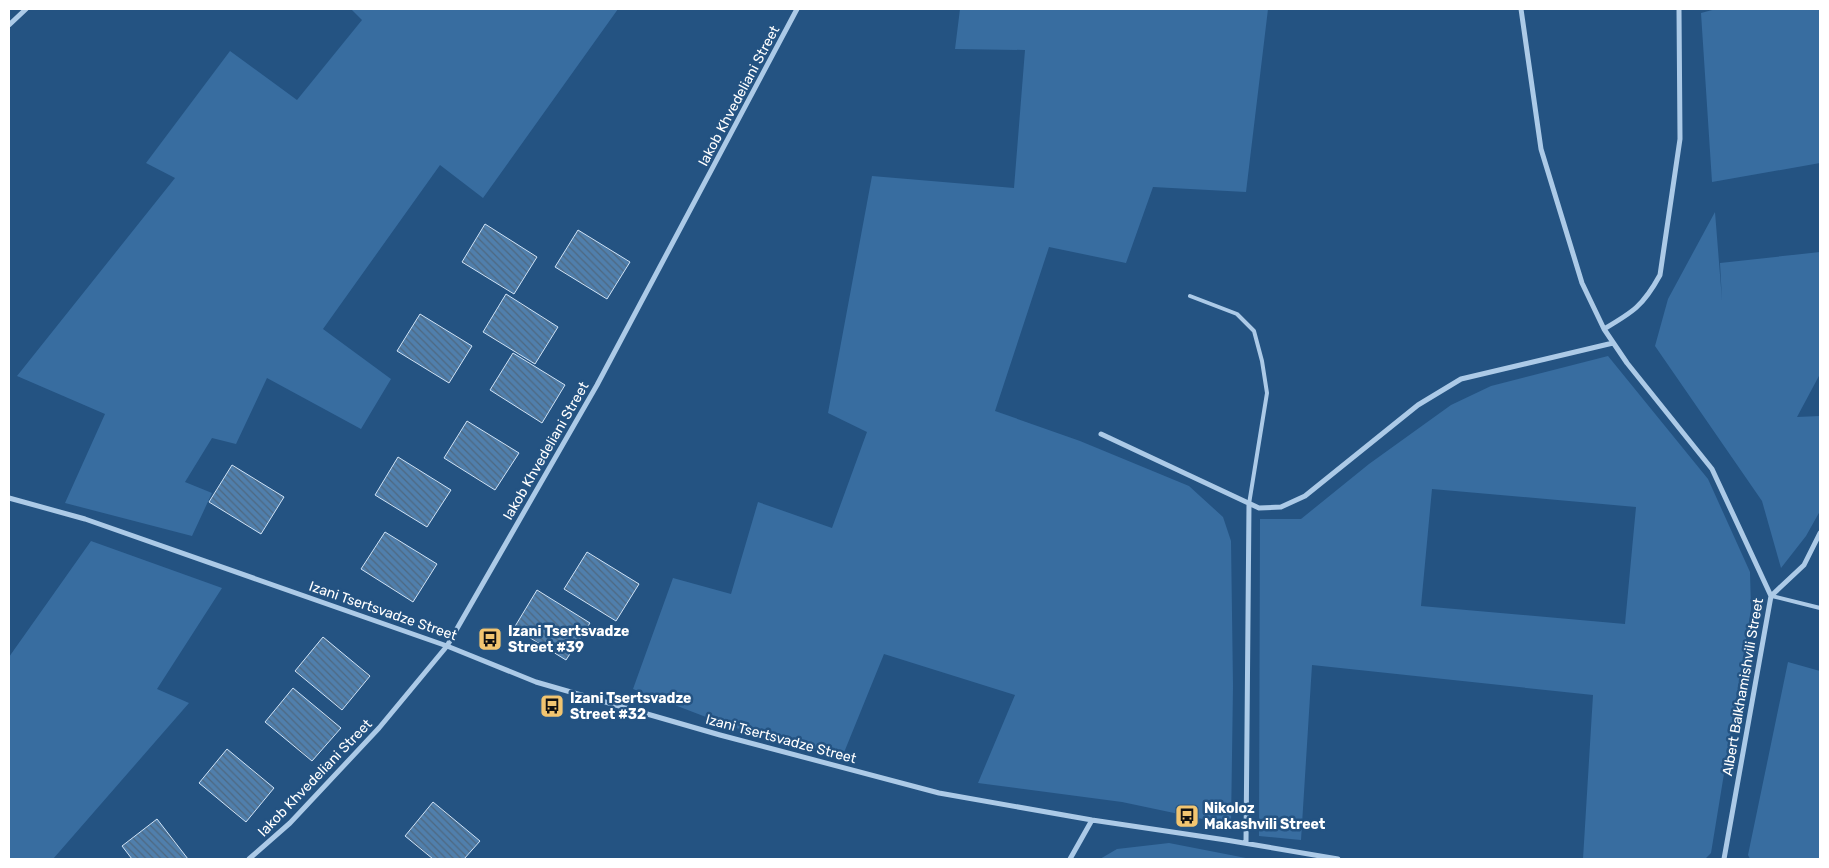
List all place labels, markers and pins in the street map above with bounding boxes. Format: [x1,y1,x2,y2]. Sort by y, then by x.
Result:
place label: Izani Tsertsvadze Street #39 [508,623,629,656]
bus stop icon: Izani Tsertsvadze Street #39 [477,626,503,652]
place label: Izani Tsertsvadze Street #32 [570,690,691,723]
bus stop icon: Izani Tsertsvadze Street #32 [539,693,565,719]
place label: Nikoloz Makashvili Street [1204,800,1326,833]
bus stop icon: Nikoloz Makashvili Street [1174,803,1200,829]

